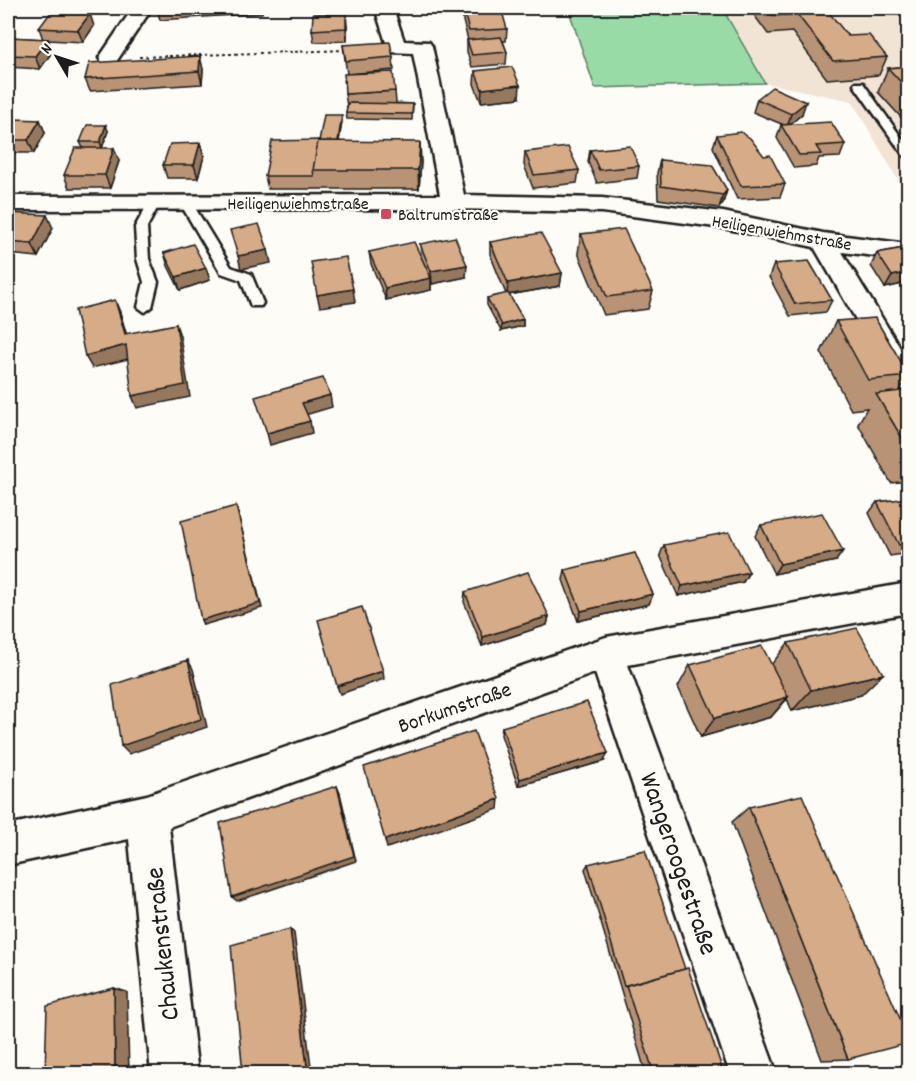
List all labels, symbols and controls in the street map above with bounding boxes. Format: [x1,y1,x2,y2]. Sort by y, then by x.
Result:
north arrow [27,27,87,87]
text: N [36,39,59,59]
street label: Heiligenwiehmstraße [227,193,369,218]
place label: Baltrumstraße [398,204,499,229]
marker: Baltrumstraße [379,207,393,221]
street label: Heiligenwiehmstraße [710,210,853,259]
street label: Borkumstraße [394,675,516,743]
street label: Wangeroogestraße [627,768,726,961]
street label: Chaukenstraße [137,865,192,1022]

